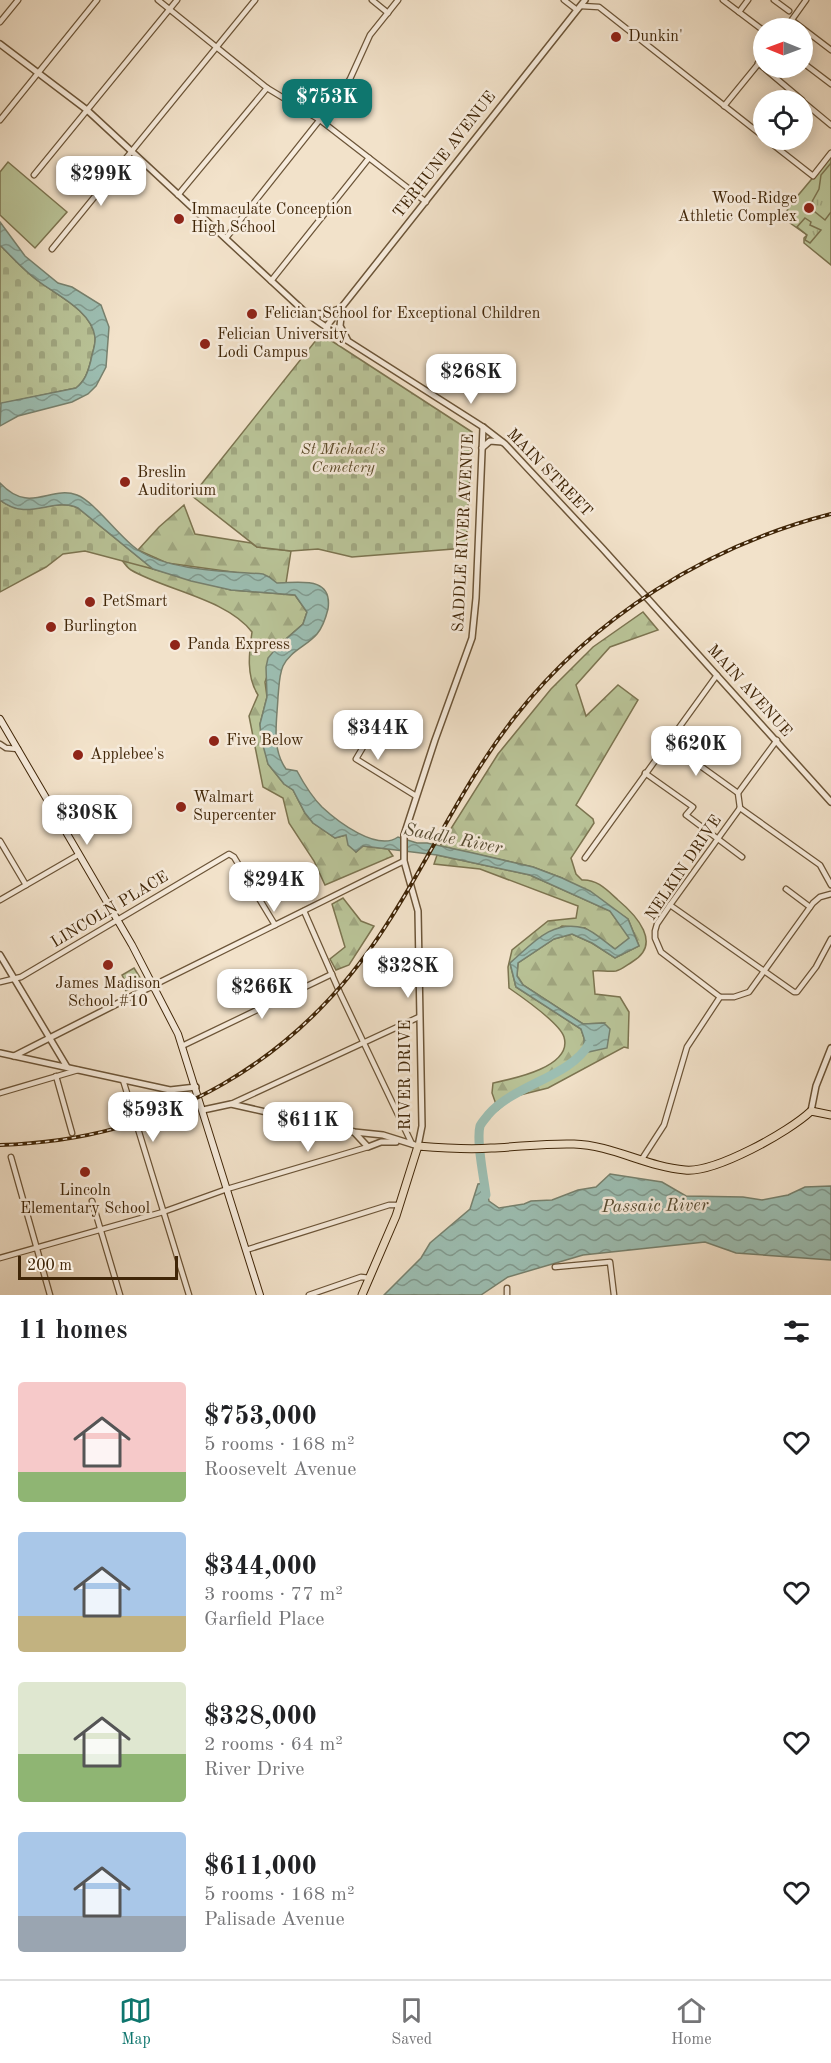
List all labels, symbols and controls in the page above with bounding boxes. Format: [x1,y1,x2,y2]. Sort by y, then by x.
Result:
north arrow [753,18,813,78]
map controls [753,18,813,150]
place label: Dunkin' [628,29,683,45]
marker: Dunkin' [609,30,623,44]
pin: $753K [285,79,369,130]
text: $753K [296,88,358,108]
street label: TERHUNE AVENUE [391,89,499,221]
button: locate [753,90,813,150]
pin: $299K [59,156,143,207]
text: $299K [70,165,132,185]
place label: Wood-Ridge Athletic Complex [678,191,797,225]
marker: Wood-Ridge Athletic Complex [802,201,816,215]
place label: Immaculate Conception High School [191,202,353,236]
marker: Immaculate Conception High School [172,212,186,226]
place label: Felician School for Exceptional Children [264,306,541,322]
marker: Felician School for Exceptional Children [245,307,259,321]
place label: Felician University Lodi Campus [217,327,348,361]
marker: Felician University Lodi Campus [198,337,212,351]
pin: $268K [429,354,513,405]
text: $268K [440,363,502,383]
street label: MAIN STREET [503,426,595,520]
street label: SADDLE RIVER AVENUE [451,433,477,633]
park label: St Michael's Cemetery [301,442,386,476]
place label: Breslin Auditorium [137,465,216,499]
marker: Breslin Auditorium [118,475,132,489]
place label: PetSmart [102,594,168,610]
marker: PetSmart [83,595,97,609]
place label: Burlington [63,619,138,635]
marker: Burlington [44,620,58,634]
place label: Panda Express [187,637,290,653]
marker: Panda Express [168,638,182,652]
street label: MAIN AVENUE [704,642,794,740]
pin: $344K [336,710,420,761]
text: $344K [347,719,409,739]
pin: $620K [654,726,738,777]
place label: Five Below [226,733,304,749]
marker: Five Below [207,734,221,748]
text: $620K [665,735,727,755]
place label: Applebee's [90,747,164,763]
marker: Applebee's [71,748,85,762]
place label: Walmart Supercenter [193,790,277,824]
pin: $308K [45,795,129,846]
marker: Walmart Supercenter [174,800,188,814]
text: $308K [56,804,118,824]
street label: NELKIN DRIVE [643,813,725,923]
water label: Saddle River [402,821,505,858]
pin: $294K [232,862,316,913]
street label: LINCOLN PLACE [49,869,171,951]
text: $294K [243,871,305,891]
pin: $328K [366,948,450,999]
text: $328K [377,957,439,977]
marker: James Madison School #10 [101,958,115,972]
pin: $266K [220,969,304,1020]
place label: James Madison School #10 [55,976,161,1010]
text: $266K [231,978,293,998]
street label: RIVER DRIVE [398,1020,414,1130]
pin: $593K [111,1092,195,1143]
text: $593K [122,1101,184,1121]
pin: $611K [266,1102,350,1153]
text: $611K [277,1111,339,1131]
marker: Lincoln Elementary School [78,1165,92,1179]
place label: Lincoln Elementary School [20,1183,150,1217]
water label: Passaic River [601,1196,710,1216]
scale bar [18,1253,178,1280]
text: 200 m [27,1258,72,1274]
icon: filters [780,1315,813,1348]
text: 11 homes [18,1318,127,1344]
text: $753,000 [204,1404,317,1430]
icon: home [66,1406,138,1478]
icon: heart [780,1426,813,1459]
text: 5 rooms · 168 m² [204,1435,354,1455]
text: Roosevelt Avenue [204,1460,356,1480]
text: $344,000 [204,1554,317,1580]
icon: home [66,1556,138,1628]
icon: heart [780,1576,813,1609]
text: 3 rooms · 77 m² [204,1585,343,1605]
text: Garfield Place [204,1610,325,1630]
text: $328,000 [204,1704,317,1730]
icon: home [66,1706,138,1778]
icon: heart [780,1726,813,1759]
text: 2 rooms · 64 m² [204,1735,343,1755]
text: River Drive [204,1760,304,1780]
text: $611,000 [204,1854,317,1880]
icon: home [66,1856,138,1928]
icon: heart [780,1876,813,1909]
text: 5 rooms · 168 m² [204,1885,354,1905]
text: Palisade Avenue [204,1910,345,1930]
tab: Map [119,1994,152,2050]
tab: Saved [391,1994,432,2050]
tab: Home [671,1994,712,2050]

